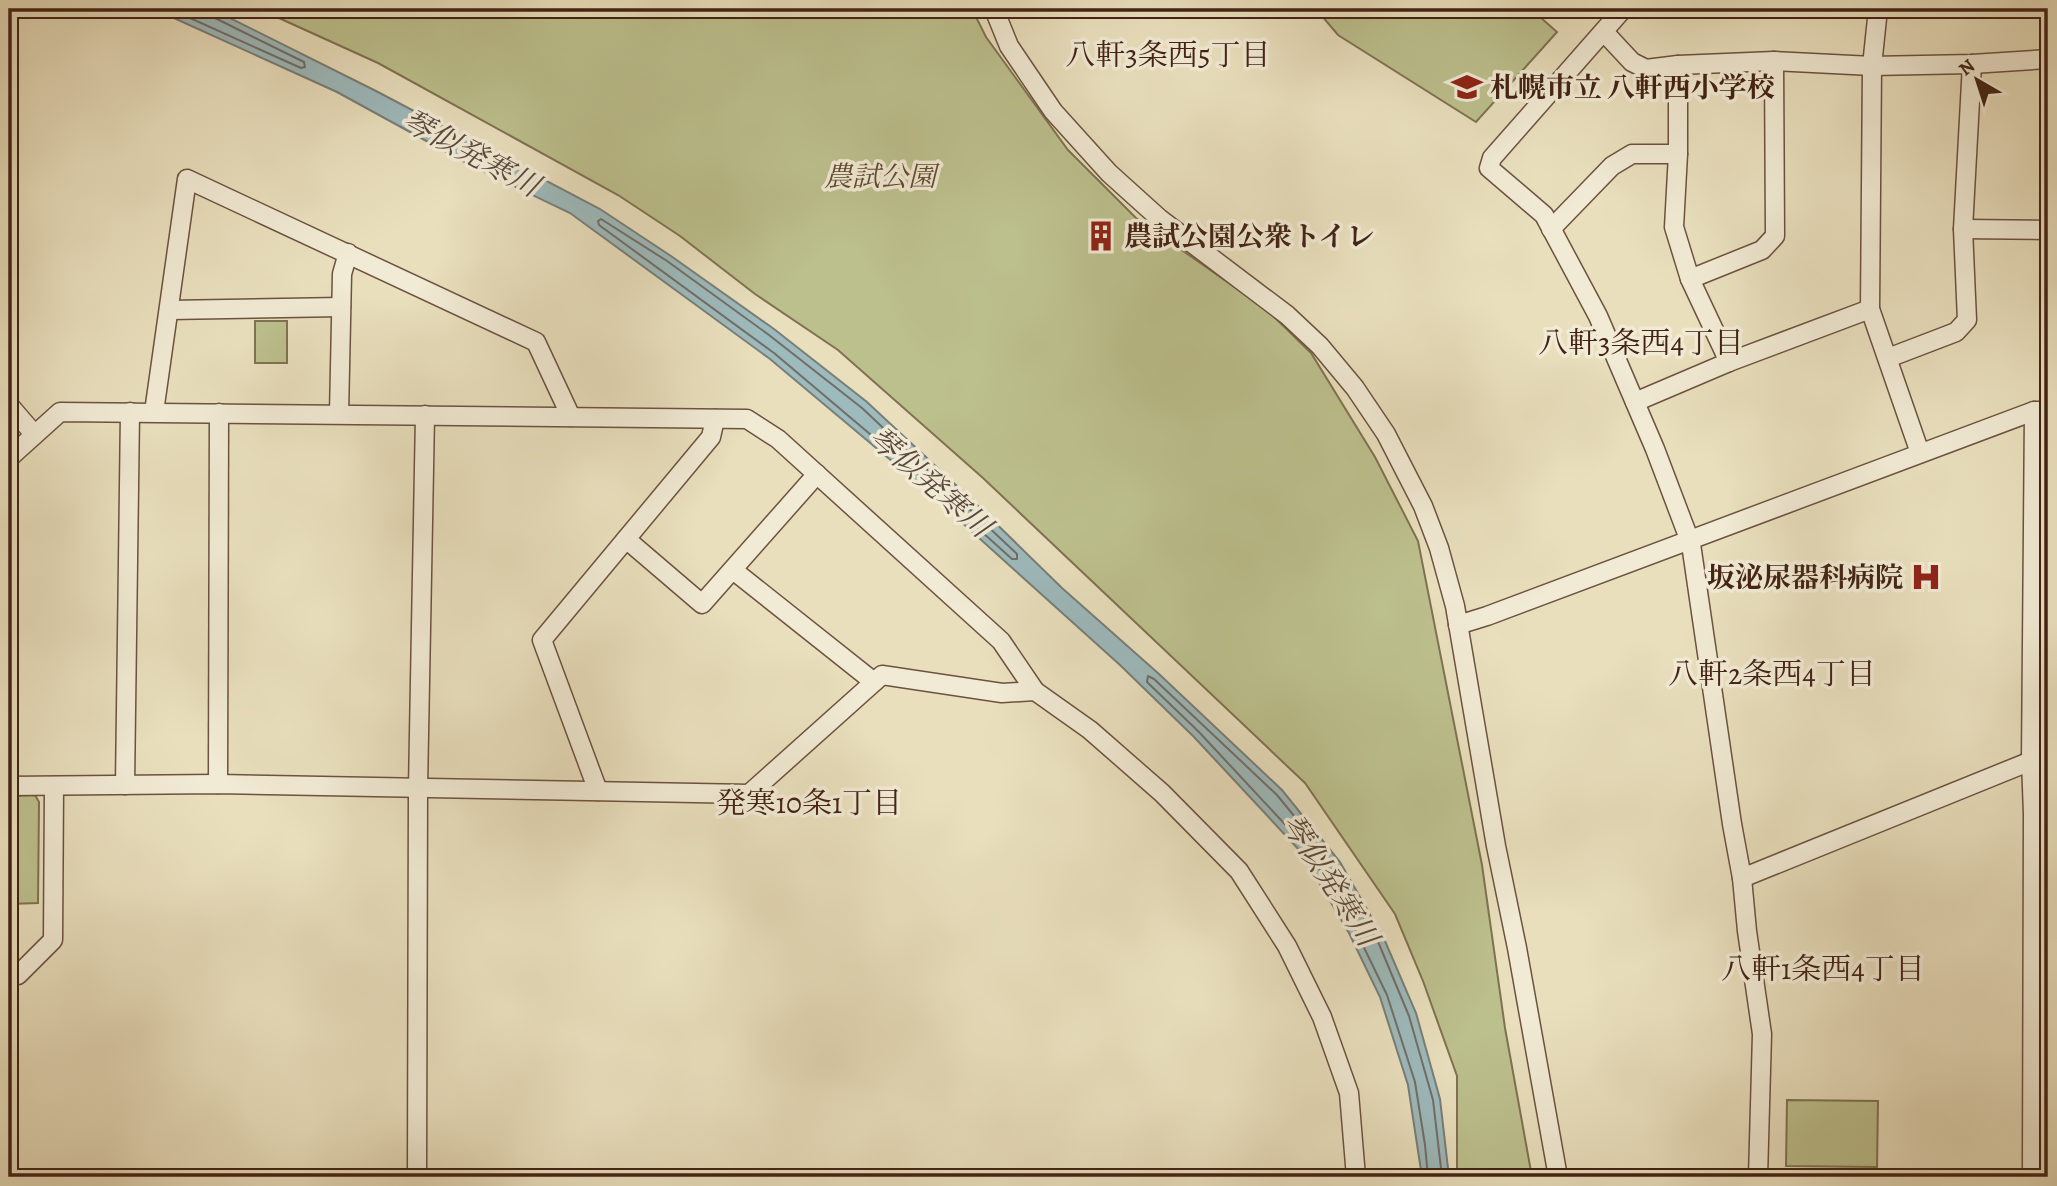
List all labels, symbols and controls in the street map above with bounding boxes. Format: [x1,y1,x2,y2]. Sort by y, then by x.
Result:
district label: 八軒3条西5丁目 [1065,35,1271,75]
north arrow [1941,46,2011,116]
text: N [1953,53,1981,82]
place label: 札幌市立 八軒西小学校 [1490,69,1775,107]
school or university icon: 札幌市立 八軒西小学校 [1450,70,1484,104]
water label: 琴似発寒川 [395,100,549,207]
park label: 農試公園 [824,158,940,196]
place label: 農試公園公衆トイレ [1124,218,1375,256]
building icon: 農試公園公衆トイレ [1084,219,1118,253]
district label: 八軒3条西4丁目 [1538,323,1744,363]
water label: 琴似発寒川 [860,418,1002,548]
place label: 坂泌尿器科病院 [1707,559,1903,597]
hospital icon: 坂泌尿器科病院 [1909,560,1943,594]
district label: 八軒2条西4丁目 [1668,654,1876,694]
district label: 発寒10条1丁目 [716,783,902,823]
water label: 琴似発寒川 [1272,806,1389,956]
district label: 八軒1条西4丁目 [1721,949,1925,989]

